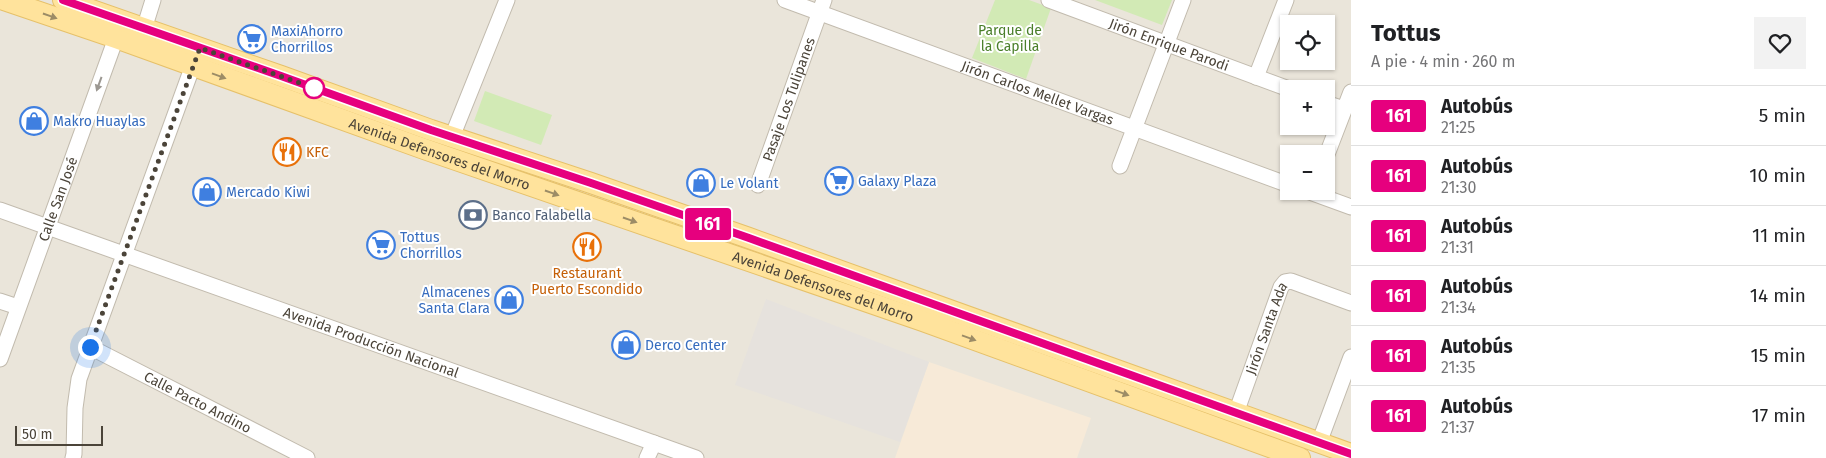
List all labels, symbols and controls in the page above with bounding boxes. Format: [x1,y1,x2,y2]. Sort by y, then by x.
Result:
one-way arrow [43,12,58,20]
street label: Jirón Enrique Parodi [1107,15,1231,74]
map controls [1280,15,1335,200]
button: locate [1280,15,1335,70]
button: heart [1754,17,1806,69]
text: Tottus [1371,19,1441,47]
park label: Parque de la Capilla [978,22,1042,55]
place label: MaxiAhorro Chorrillos [271,23,343,56]
supermarket icon: MaxiAhorro Chorrillos [237,24,267,54]
street label: Pasaje Los Tulipanes [759,35,819,163]
text: A pie · 4 min · 260 m [1371,52,1515,71]
street label: Jirón Carlos Mellet Vargas [959,57,1116,129]
one-way arrow [212,73,227,80]
one-way arrow [95,77,103,92]
unlabelled marker [303,77,325,99]
button: + [1280,80,1335,135]
text: Autobús [1441,95,1513,118]
text: 5 min [1759,104,1806,127]
text: 161 [1386,105,1411,127]
shop icon: Makro Huaylas [19,106,49,136]
place label: Makro Huaylas [53,113,146,130]
street label: Avenida Defensores del Morro [347,114,532,193]
text: 21:25 [1441,118,1475,137]
restaurant icon: KFC [272,137,302,167]
place label: KFC [306,144,329,161]
button: − [1280,145,1335,200]
street label: Calle San José [35,155,81,244]
text: Autobús [1441,155,1513,178]
text: 10 min [1749,164,1806,187]
text: 161 [1386,165,1411,187]
supermarket icon: Galaxy Plaza [824,166,854,196]
shop icon: Le Volant [686,168,716,198]
place label: Galaxy Plaza [858,173,937,190]
place label: Le Volant [720,175,779,192]
shop icon: Mercado Kiwi [192,177,222,207]
text: 21:30 [1441,178,1476,197]
place label: Mercado Kiwi [226,184,310,201]
one-way arrow [545,190,560,197]
bank icon: Banco Falabella [458,200,488,230]
place label: Banco Falabella [492,207,591,224]
line badge: 161 [679,208,737,240]
text: 161 [695,213,721,235]
text: Autobús [1441,215,1513,238]
one-way arrow [622,217,637,224]
text: 11 min [1752,224,1806,247]
text: 161 [1386,225,1411,247]
place label: Tottus Chorrillos [400,229,462,262]
supermarket icon: Tottus Chorrillos [366,230,396,260]
restaurant icon: Restaurant Puerto Escondido [572,232,602,262]
text: 21:31 [1441,238,1474,257]
street label: Avenida Defensores del Morro [730,248,916,326]
place label: Restaurant Puerto Escondido [531,265,643,298]
text: Autobús [1441,275,1513,298]
street label: Jirón Santa Ada [1242,278,1291,377]
place label: Almacenes Santa Clara [418,284,490,317]
text: 14 min [1750,284,1806,307]
shop icon: Almacenes Santa Clara [494,285,524,315]
text: 161 [1386,285,1411,307]
text: 21:34 [1441,298,1476,317]
street label: Avenida Producción Nacional [281,303,461,381]
shop icon: Derco Center [611,330,641,360]
your location [78,335,103,360]
one-way arrow [961,335,976,342]
text: Autobús [1441,335,1513,358]
place label: Derco Center [645,337,727,354]
text: 15 min [1750,344,1806,367]
text: 161 [1386,345,1411,367]
text: 21:35 [1441,358,1475,377]
street label: Calle Pacto Andino [141,368,254,437]
one-way arrow [1114,390,1129,397]
text: Autobús [1441,395,1513,418]
text: 17 min [1752,404,1806,427]
text: 161 [1386,405,1411,427]
text: 21:37 [1441,418,1474,437]
scale bar [15,423,102,446]
text: 50 m [22,426,53,443]

